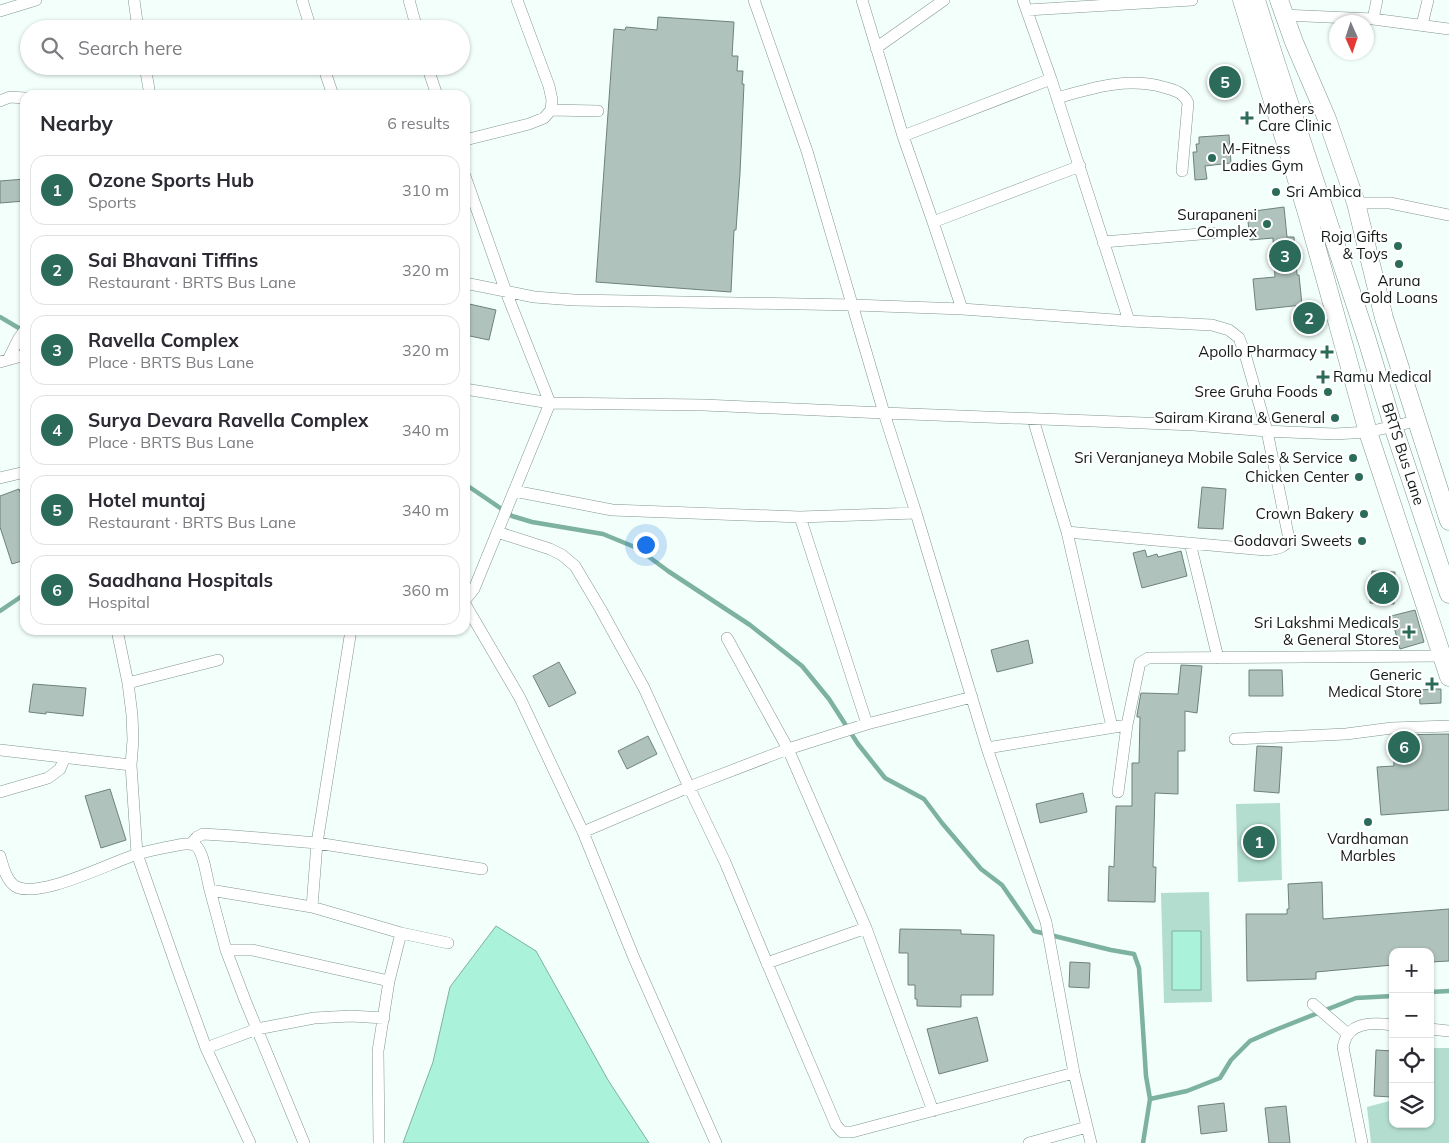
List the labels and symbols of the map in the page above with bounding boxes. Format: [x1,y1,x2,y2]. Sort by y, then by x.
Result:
north arrow [1329,15,1374,60]
pin: 5 [1209,63,1241,101]
place label: Mothers Care Clinic [1258,99,1332,135]
marker: Mothers Care Clinic [1240,111,1254,125]
place label: M-Fitness Ladies Gym [1222,139,1303,175]
marker: M-Fitness Ladies Gym [1206,152,1218,164]
place label: Sri Ambica [1286,182,1361,201]
marker: Sri Ambica [1270,186,1282,198]
place label: Surapaneni Complex [1177,205,1257,241]
marker: Surapaneni Complex [1261,218,1273,230]
place label: Roja Gifts & Toys [1321,227,1388,263]
pin: 3 [1269,237,1301,275]
marker: Roja Gifts & Toys [1392,240,1404,252]
marker: Aruna Gold Loans [1393,258,1405,270]
place label: Aruna Gold Loans [1360,271,1438,307]
pin: 2 [1293,299,1325,337]
place label: Apollo Pharmacy [1198,342,1317,361]
marker: Apollo Pharmacy [1321,346,1333,358]
place label: Ramu Medical [1333,367,1432,386]
marker: Ramu Medical [1317,371,1329,383]
place label: Sree Gruha Foods [1195,382,1318,401]
marker: Sree Gruha Foods [1322,386,1334,398]
street label: BRTS Bus Lane [1378,400,1429,507]
place label: Sairam Kirana & General [1154,408,1325,427]
marker: Sairam Kirana & General [1329,412,1341,424]
place label: Sri Veranjaneya Mobile Sales & Service [1074,448,1343,467]
marker: Sri Veranjaneya Mobile Sales & Service [1347,452,1359,464]
place label: Chicken Center [1245,467,1350,486]
marker: Chicken Center [1353,471,1365,483]
place label: Crown Bakery [1255,504,1354,523]
marker: Crown Bakery [1358,508,1370,520]
place label: Godavari Sweets [1234,531,1352,550]
your location [633,532,659,558]
marker: Godavari Sweets [1356,535,1368,547]
pin: 4 [1367,569,1399,607]
place label: Sri Lakshmi Medicals & General Stores [1254,613,1399,649]
marker: Sri Lakshmi Medicals & General Stores [1403,626,1415,638]
place label: Generic Medical Store [1328,665,1422,701]
marker: Generic Medical Store [1426,678,1438,690]
pin: 6 [1388,728,1420,766]
marker: Vardhaman Marbles [1362,816,1374,828]
pin: 1 [1243,823,1275,861]
place label: Vardhaman Marbles [1327,829,1409,865]

